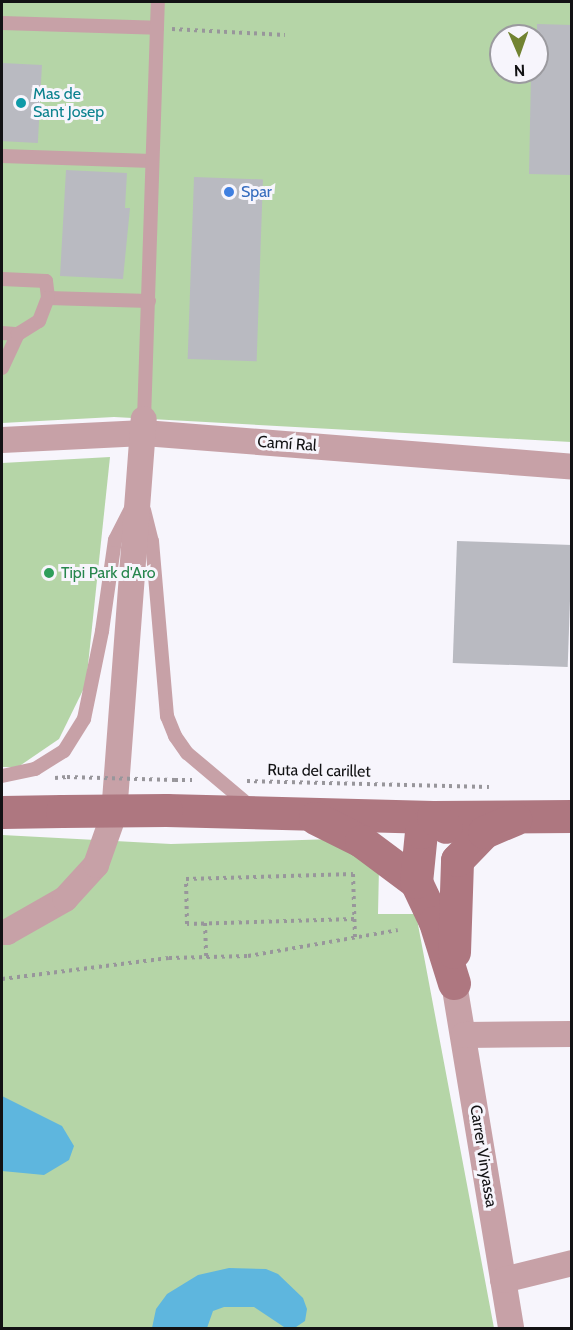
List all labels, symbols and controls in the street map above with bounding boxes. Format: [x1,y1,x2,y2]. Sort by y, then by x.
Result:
north arrow [489,24,549,84]
text: N [514,61,526,80]
place label: Mas de Sant Josep [33,84,104,122]
marker: Mas de Sant Josep [14,96,28,110]
place label: Spar [241,182,272,202]
marker: Spar [222,185,236,199]
street label: Camí Ral [257,432,317,456]
place label: Tipi Park d'Aro [61,563,156,583]
marker: Tipi Park d'Aro [42,566,56,580]
street label: Ruta del carillet [267,760,371,782]
street label: Carrer Vinyassa [465,1103,501,1209]

